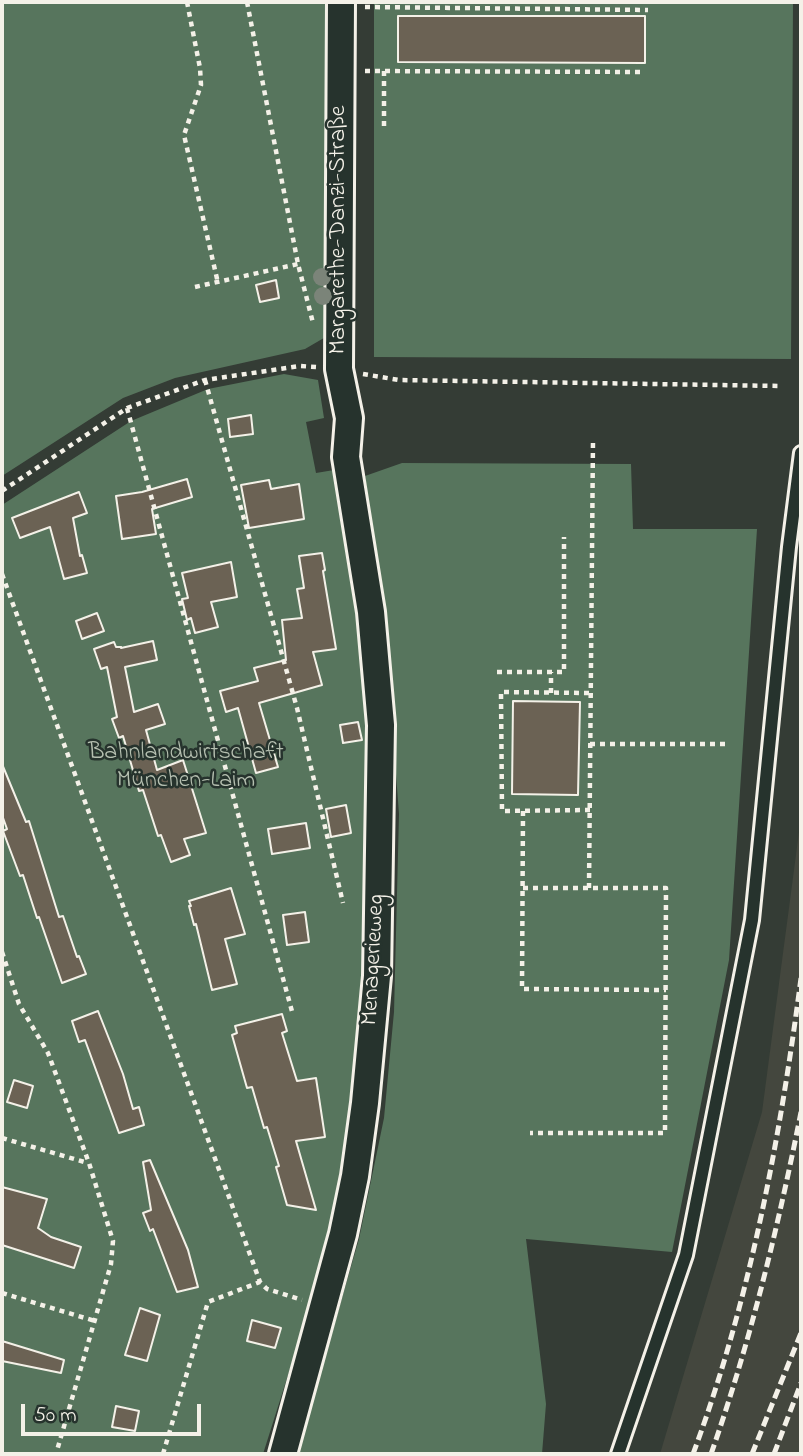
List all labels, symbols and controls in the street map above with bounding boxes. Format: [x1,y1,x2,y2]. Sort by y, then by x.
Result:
street label: Margarethe-Danzi-Straße [326,105,354,355]
park label: Bahnlandwirtschaft München-Laim [88,740,284,796]
street label: Menagerieweg [357,894,393,1026]
scale bar [24,1390,205,1434]
text: 50 m [34,1401,77,1431]

